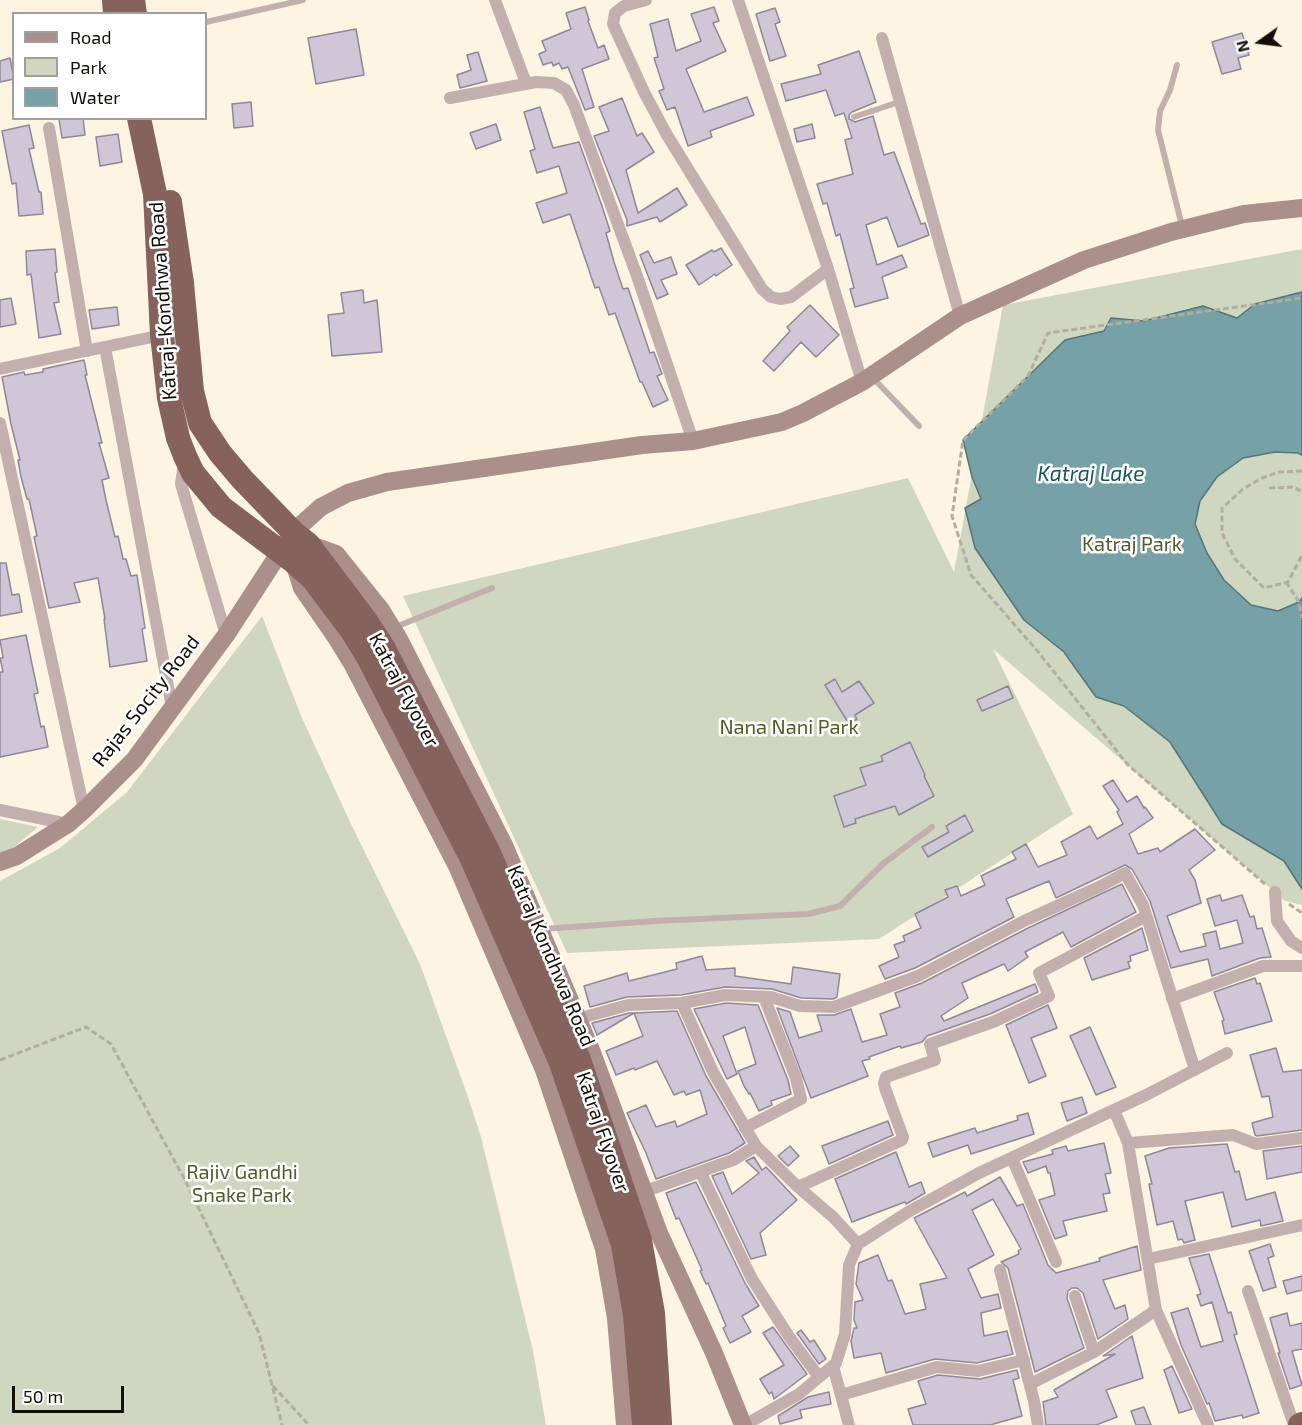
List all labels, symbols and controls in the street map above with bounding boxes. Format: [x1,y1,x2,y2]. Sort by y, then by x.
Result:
legend [12,12,207,120]
north arrow [1230,12,1290,72]
text: Road [70,26,111,48]
text: N [1231,39,1253,54]
text: Park [70,56,107,78]
text: Water [70,86,120,108]
street label: Katraj-Kondhwa Road [144,201,182,401]
water label: Katraj Lake [1038,461,1144,487]
park label: Katraj Park [1082,532,1182,556]
street label: Katraj Flyover [364,629,444,751]
street label: Rajas Socity Road [87,631,205,771]
park label: Nana Nani Park [719,715,859,739]
street label: Katraj Kondhwa Road [502,862,600,1050]
street label: Katraj Flyover [571,1068,635,1196]
park label: Rajiv Gandhi Snake Park [186,1160,298,1207]
scale bar [15,1374,128,1412]
text: 50 m [23,1385,63,1407]

